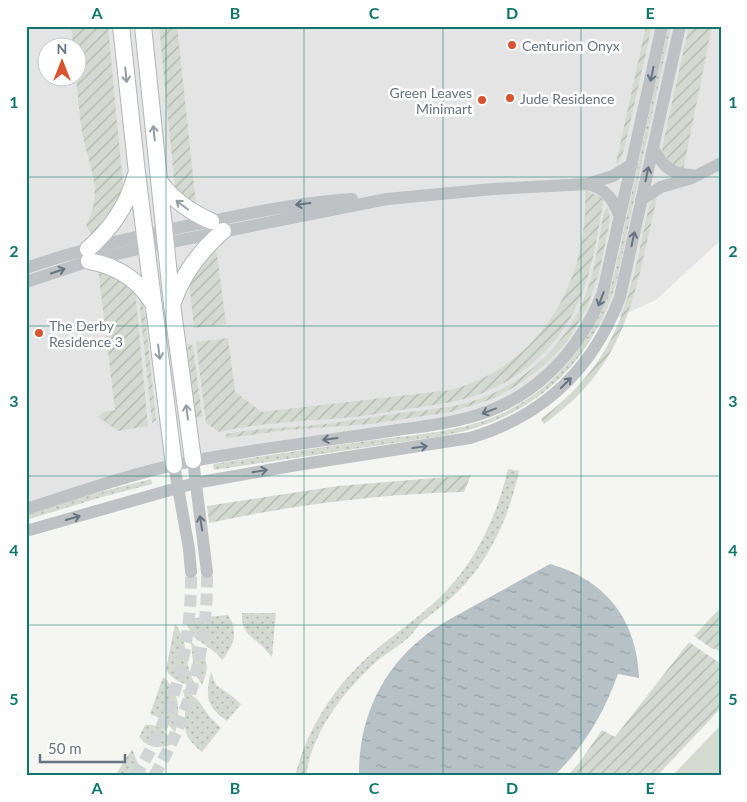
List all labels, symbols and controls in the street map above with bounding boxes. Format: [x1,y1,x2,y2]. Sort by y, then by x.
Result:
text: A [90,3,103,22]
text: B [230,3,240,22]
text: C [369,3,380,22]
text: D [506,3,518,22]
text: E [645,3,655,22]
place label: Centurion Onyx [522,37,620,54]
north arrow [38,38,88,88]
marker: Centurion Onyx [506,39,518,51]
text: N [57,40,67,57]
one-way arrow [122,66,131,82]
one-way arrow [646,66,656,82]
place label: Green Leaves Minimart [390,84,472,117]
place label: Jude Residence [520,90,614,107]
text: 1 [9,92,19,111]
marker: Jude Residence [504,92,516,104]
text: 1 [728,92,738,111]
marker: Green Leaves Minimart [476,94,488,106]
one-way arrow [149,125,159,141]
one-way arrow [643,167,652,183]
one-way arrow [176,199,189,210]
one-way arrow [296,199,312,209]
one-way arrow [629,231,638,247]
text: 2 [9,241,19,260]
text: 2 [728,241,738,260]
one-way arrow [50,266,65,275]
one-way arrow [595,291,605,306]
place label: The Derby Residence 3 [49,317,123,350]
marker: The Derby Residence 3 [33,327,45,339]
one-way arrow [154,344,164,360]
one-way arrow [560,377,572,390]
text: 3 [9,391,19,410]
text: 3 [728,391,738,410]
one-way arrow [182,404,192,420]
one-way arrow [482,407,497,416]
one-way arrow [322,434,338,444]
one-way arrow [412,442,428,452]
one-way arrow [251,466,267,476]
one-way arrow [65,512,81,522]
one-way arrow [195,516,205,532]
text: 4 [9,540,19,559]
text: 4 [728,540,738,559]
text: 5 [9,689,19,708]
text: 5 [728,689,738,708]
scale bar [40,732,125,764]
text: 50 m [48,739,82,757]
text: A [90,778,103,797]
text: B [230,778,240,797]
text: C [369,778,380,797]
text: D [506,778,518,797]
text: E [645,778,655,797]

